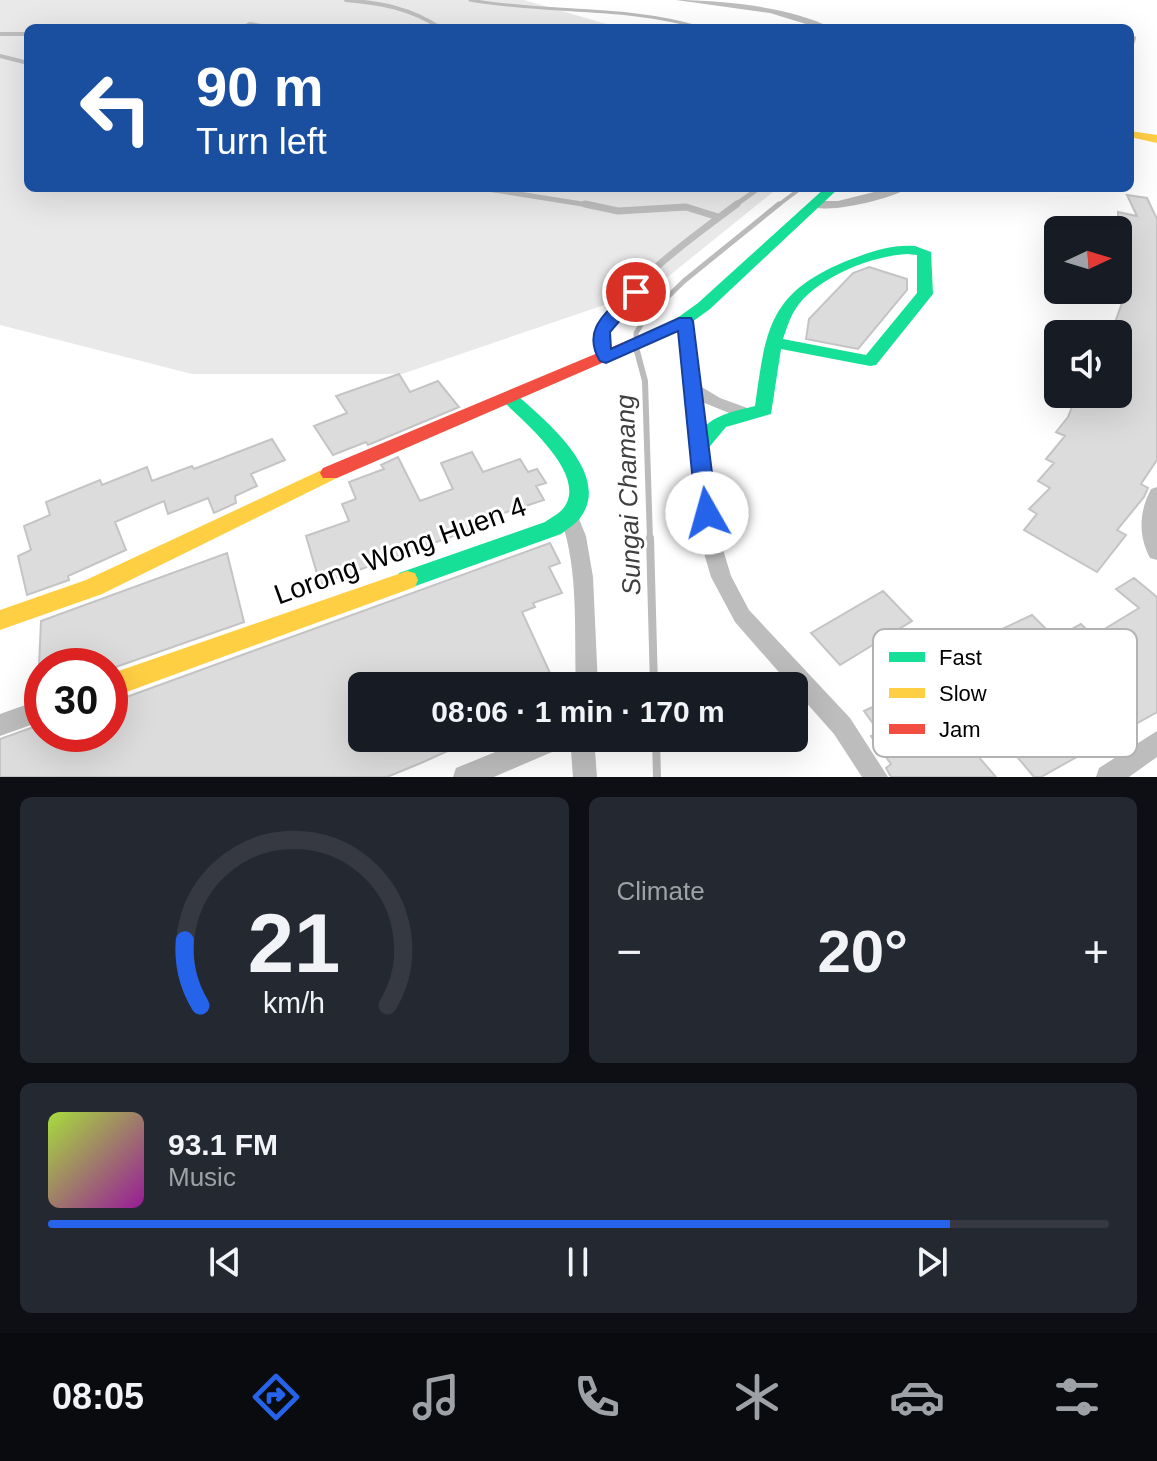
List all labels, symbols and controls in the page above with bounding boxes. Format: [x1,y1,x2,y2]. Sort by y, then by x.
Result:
text: 90 m [196,55,324,118]
icon: left [64,56,168,160]
text: Turn left [196,121,327,162]
north arrow [1044,216,1132,304]
map controls [1044,216,1132,408]
pin [602,258,670,326]
icon: arrive [614,270,658,314]
button: sound [1044,320,1132,408]
water label: Sungai Chamang [609,394,646,596]
position arrow [665,471,749,555]
street label: Lorong Wong Huen 4 [270,490,530,610]
legend [873,629,1137,757]
text: Fast [939,645,982,670]
speed limit sign: 30 [24,648,128,752]
text: Slow [939,681,987,706]
text: 08:06 · 1 min · 170 m [431,695,725,728]
text: Jam [939,717,981,742]
text: Climate [617,876,705,906]
text: 21 [248,897,341,990]
text: 20° [817,918,908,985]
text: − [617,927,642,976]
text: + [1083,927,1109,976]
text: km/h [263,987,325,1019]
text: 93.1 FM [168,1128,278,1161]
text: Music [168,1162,236,1192]
icon: previous [203,1240,247,1284]
icon: pause [556,1240,600,1284]
icon: next [910,1240,954,1284]
icon: directions [248,1369,304,1425]
icon: music [408,1369,464,1425]
icon: phone [569,1369,625,1425]
icon: climate [729,1369,785,1425]
icon: car [889,1369,945,1425]
icon: filters [1049,1369,1105,1425]
text: 08:05 [52,1376,144,1417]

